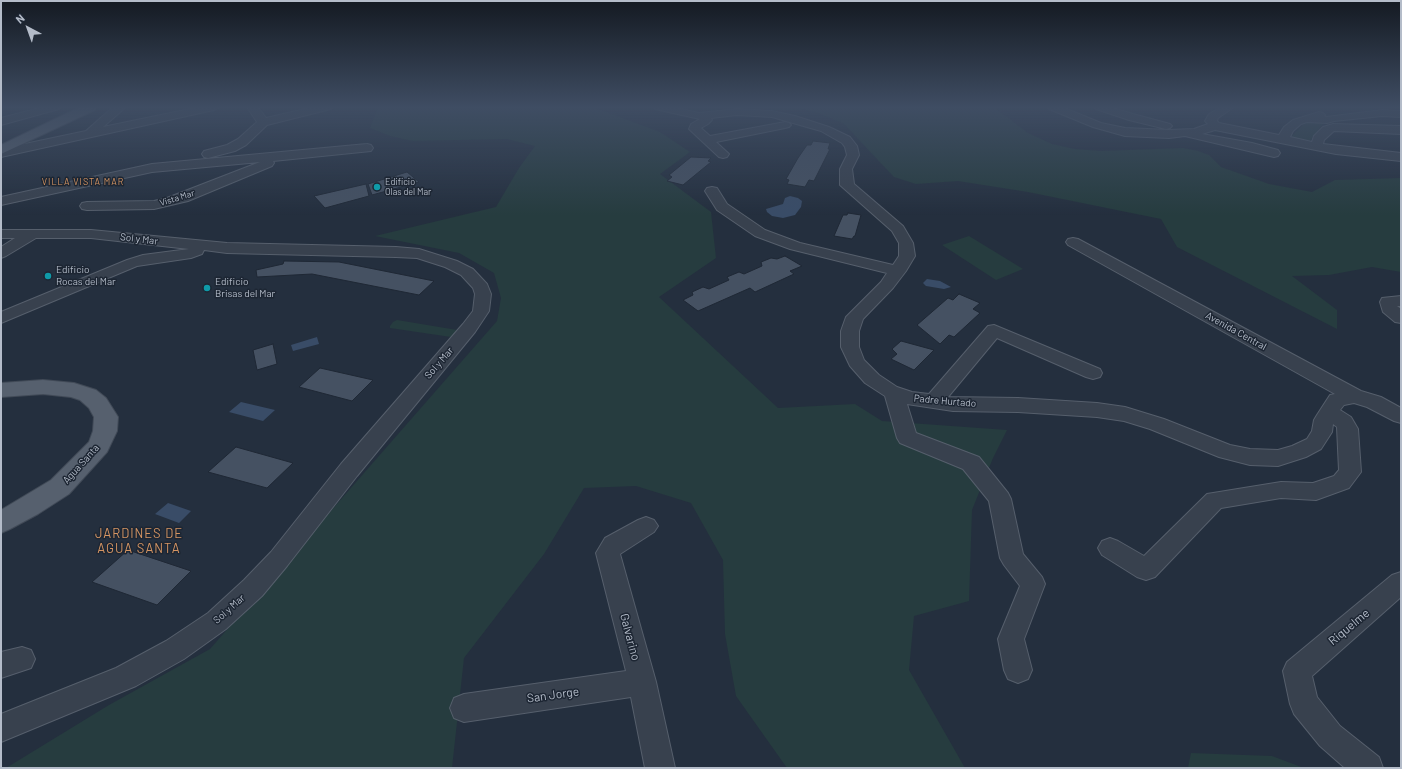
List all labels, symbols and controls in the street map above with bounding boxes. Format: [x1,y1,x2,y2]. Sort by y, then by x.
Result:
north arrow [8,8,48,48]
text: N [13,11,27,26]
district label: VILLA VISTA MAR [42,177,124,187]
place label: Edificio Olas del Mar [385,177,431,198]
marker: Edificio Olas del Mar [372,182,382,192]
street label: Vista Mar [158,188,196,208]
street label: Sol y Mar [119,231,159,247]
place label: Edificio Rocas del Mar [56,264,116,288]
marker: Edificio Rocas del Mar [43,271,53,281]
place label: Edificio Brisas del Mar [215,276,275,300]
marker: Edificio Brisas del Mar [202,283,212,293]
street label: Avenida Central [1204,309,1268,353]
street label: Sol y Mar [422,345,456,381]
street label: Padre Hurtado [913,392,977,410]
street label: Agua Santa [60,442,102,486]
district label: JARDINES DE AGUA SANTA [95,526,183,557]
street label: Sol y Mar [211,592,247,626]
street label: Riquelme [1326,606,1372,648]
street label: Galvarino [617,612,643,662]
street label: San Jorge [526,684,580,706]

